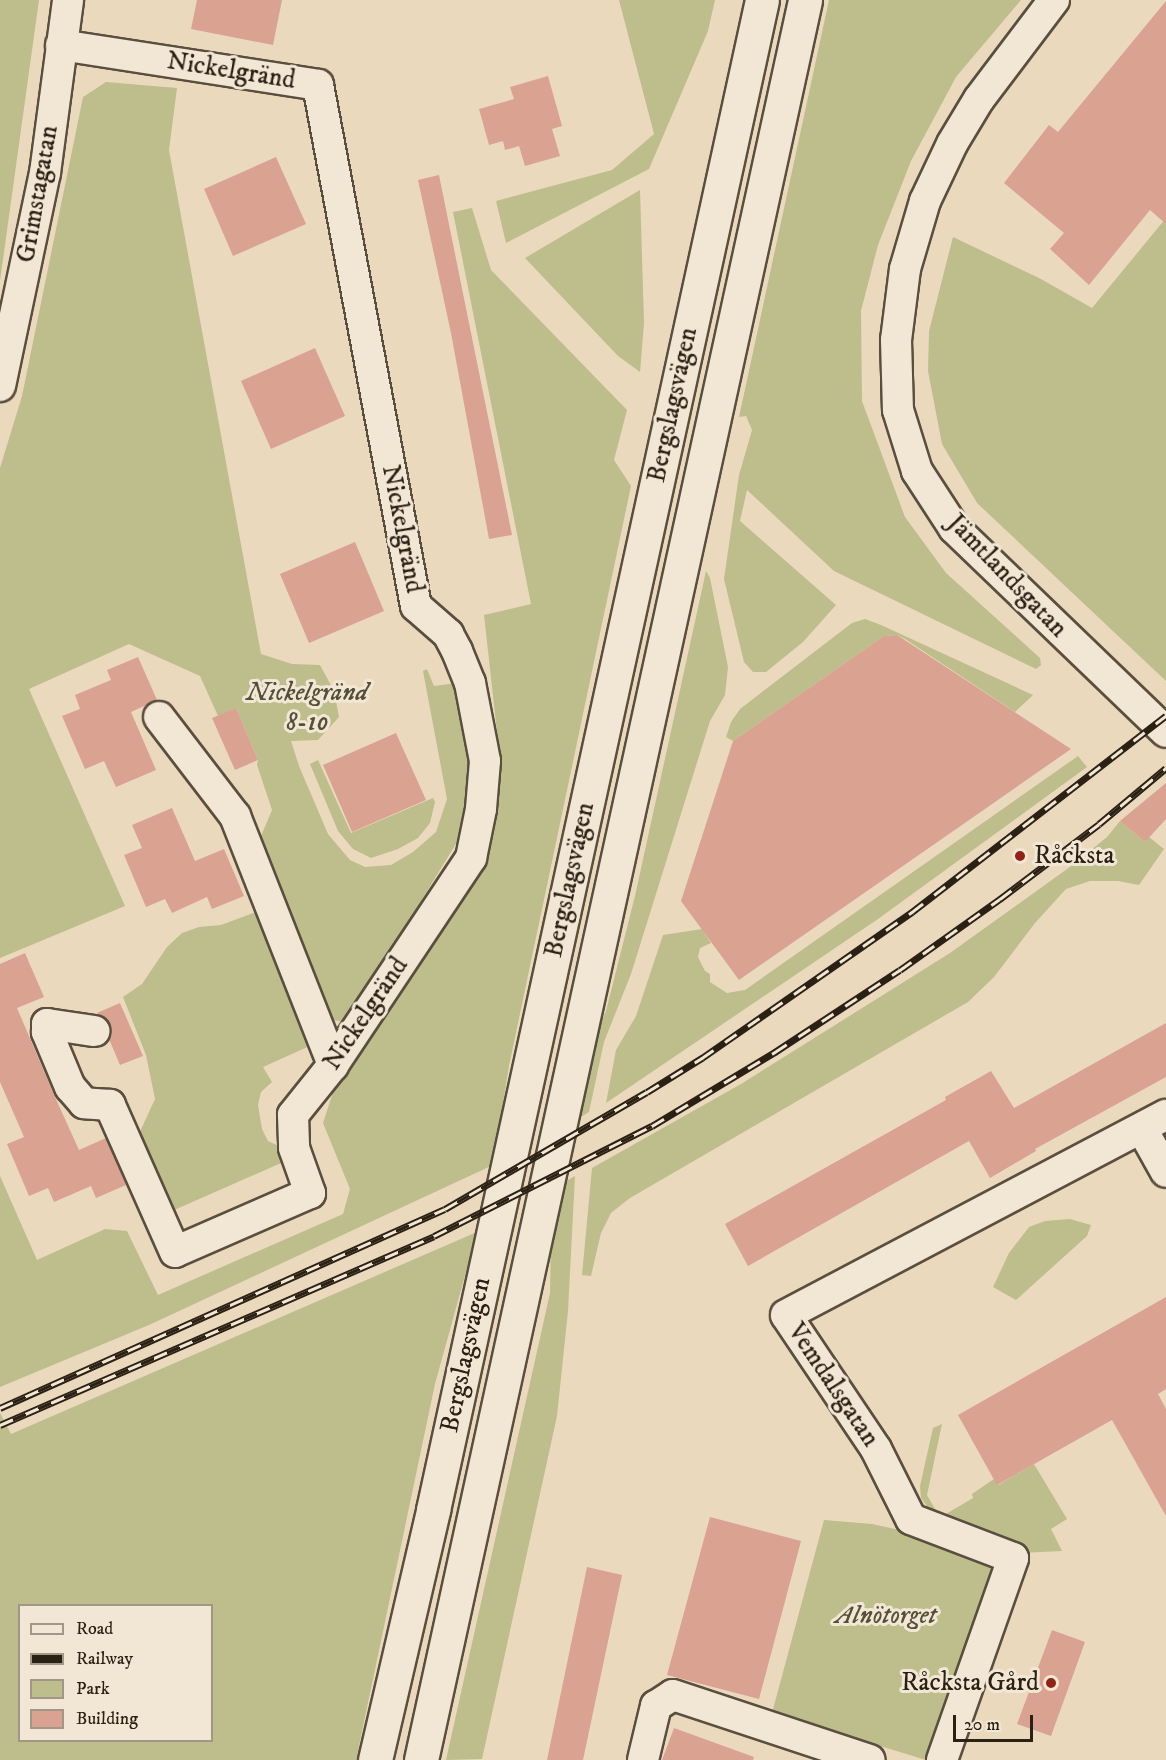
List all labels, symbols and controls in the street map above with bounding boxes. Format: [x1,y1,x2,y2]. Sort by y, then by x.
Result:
street label: Nickelgränd [165,45,297,97]
street label: Grimstagatan [11,123,65,265]
street label: Bergslagsvägen [641,325,705,485]
street label: Nickelgränd [374,462,430,596]
street label: Jämtlandsgatan [940,508,1074,644]
park label: Nickelgränd 8-10 [246,677,368,738]
street label: Bergslagsvägen [538,800,602,960]
place label: Råcksta [1034,840,1114,872]
marker: Råcksta [1011,847,1029,865]
street label: Nickelgränd [317,952,415,1076]
street label: Bergslagsvägen [434,1275,498,1435]
street label: Vemdalsgatan [780,1317,886,1453]
park label: Alnötorget [836,1600,936,1632]
legend [18,1604,213,1742]
text: Road [76,1618,113,1640]
text: Railway [76,1648,133,1670]
place label: Råcksta Gård [901,1667,1039,1699]
marker: Råcksta Gård [1044,1676,1058,1690]
text: Park [76,1678,110,1700]
scale bar [956,1703,1036,1741]
text: Building [76,1708,138,1730]
text: 20 m [964,1714,1000,1736]

